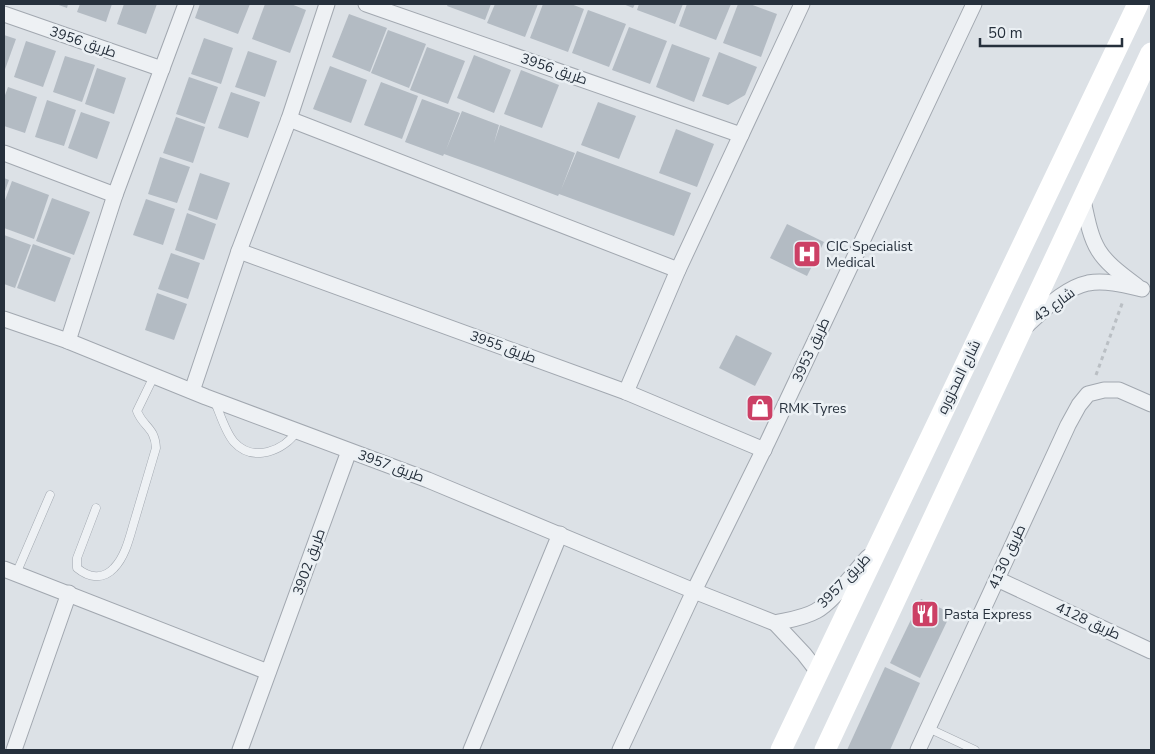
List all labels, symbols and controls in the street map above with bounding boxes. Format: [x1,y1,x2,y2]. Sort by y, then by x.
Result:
scale bar [980,15,1122,47]
street label: طريق 3956 [47,22,119,62]
text: 50 m [988,23,1023,43]
street label: طريق 3956 [518,49,590,89]
place label: CIC Specialist Medical [826,237,912,272]
hospital icon: CIC Specialist Medical [792,239,822,269]
street label: شارع 43 [1029,283,1079,327]
street label: طريق 3953 [788,315,834,385]
street label: طريق 3955 [467,326,539,368]
street label: شارع المحزوره [933,337,985,417]
shop icon: RMK Tyres [745,393,775,423]
place label: RMK Tyres [779,399,847,418]
street label: طريق 3957 [355,445,427,487]
street label: طريق 4130 [984,522,1030,592]
street label: طريق 3902 [288,526,330,598]
street label: طريق 3957 [813,550,875,612]
street label: طريق 4128 [1053,598,1123,644]
restaurant icon: Pasta Express [910,599,940,629]
place label: Pasta Express [944,605,1032,624]

